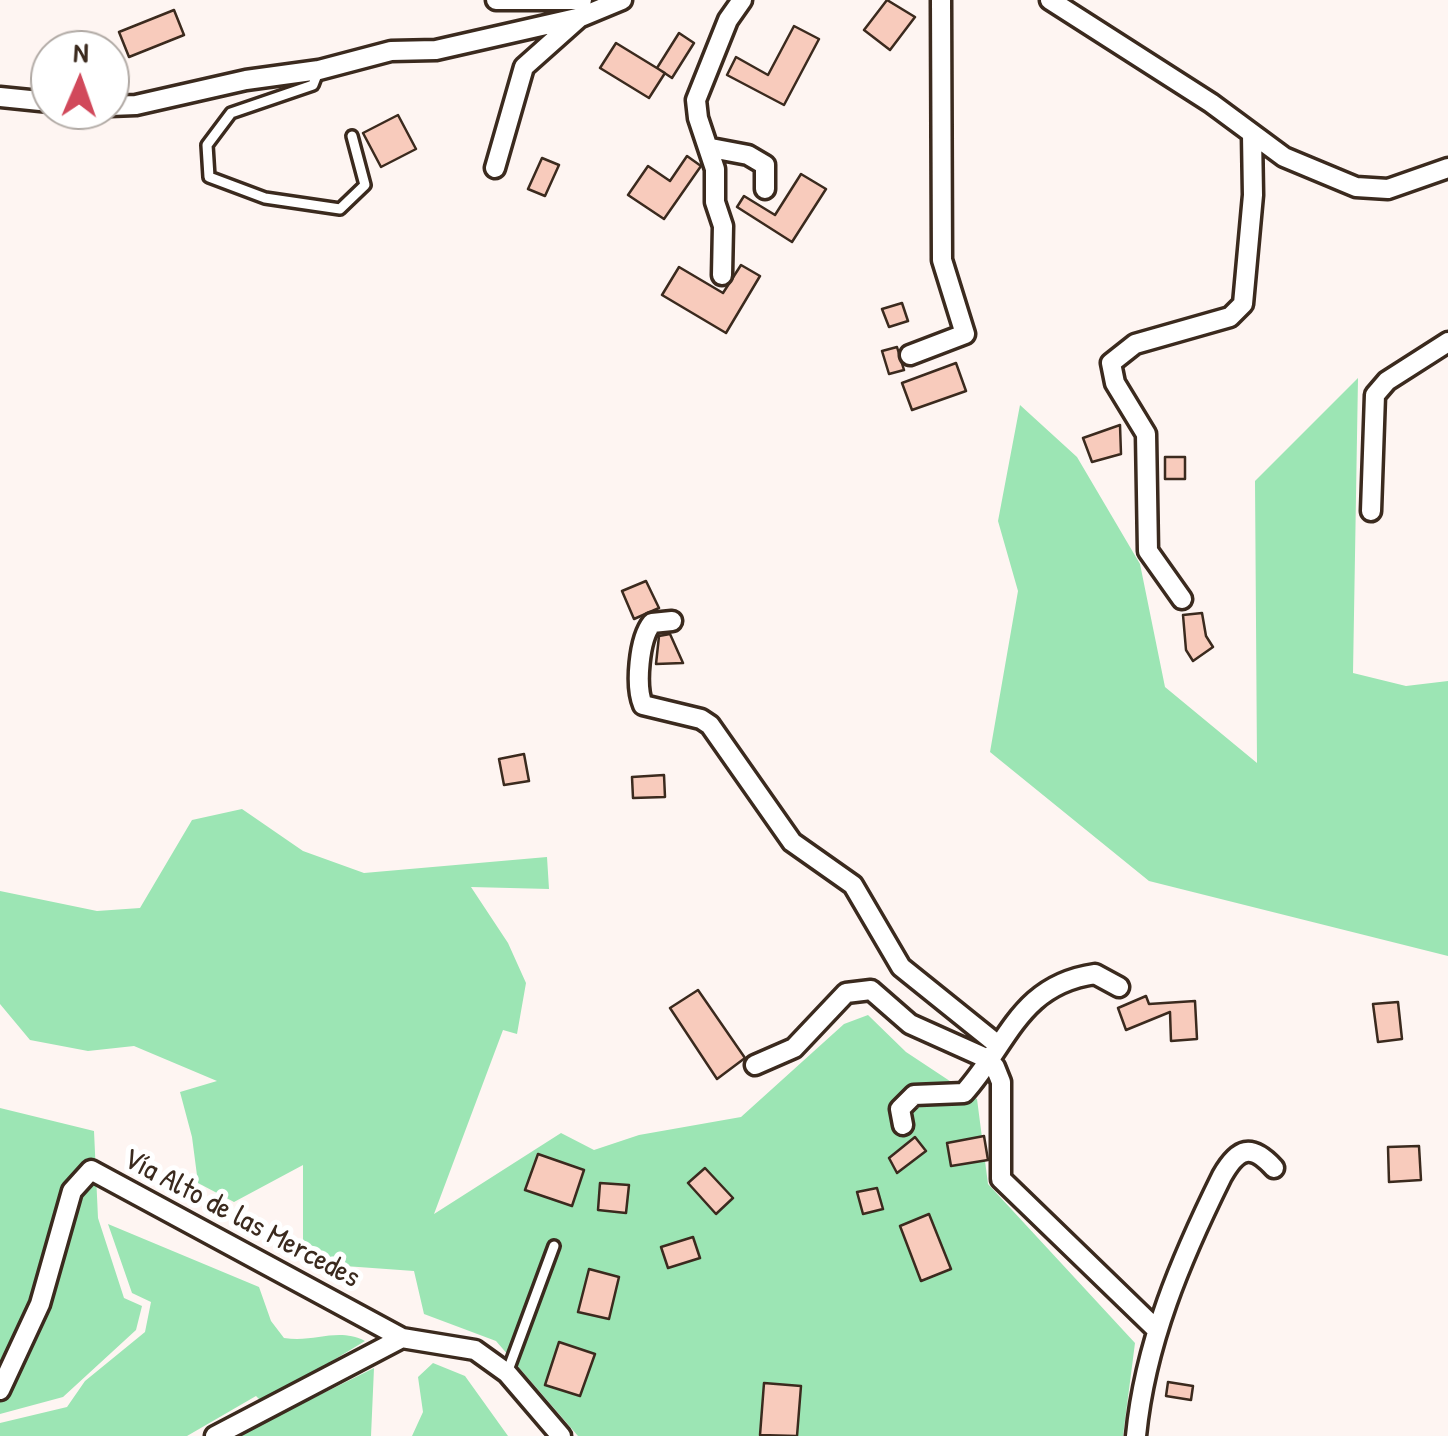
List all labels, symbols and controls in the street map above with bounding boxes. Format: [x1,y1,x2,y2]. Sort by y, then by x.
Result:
north arrow [30,30,130,130]
text: N [73,33,89,71]
street label: Vía Alto de las Mercedes [116,1141,366,1297]

